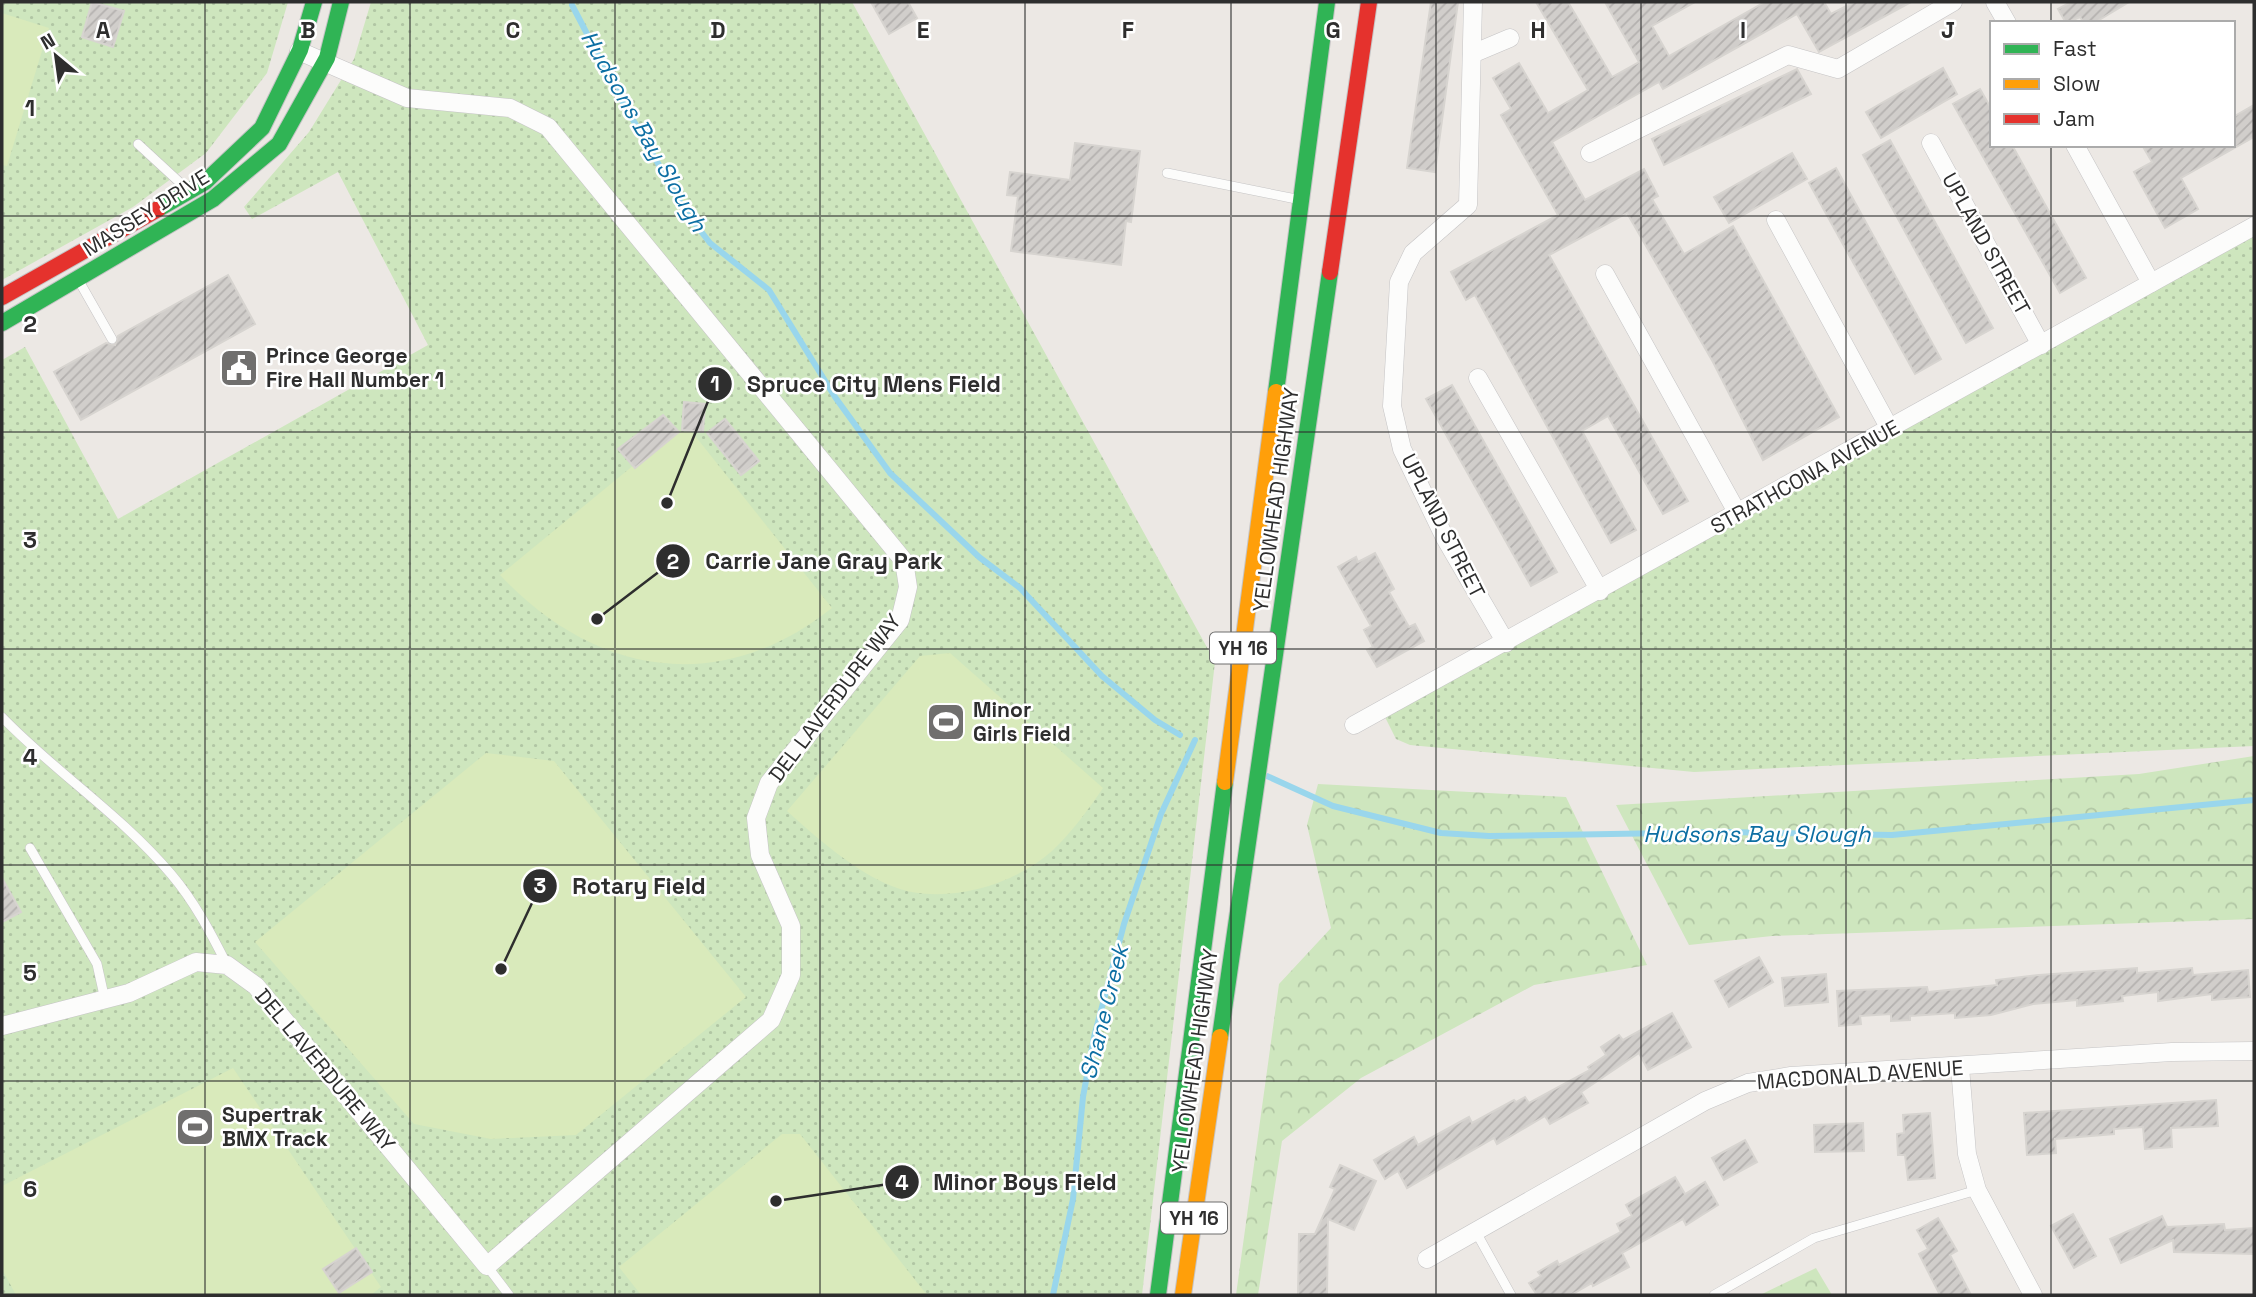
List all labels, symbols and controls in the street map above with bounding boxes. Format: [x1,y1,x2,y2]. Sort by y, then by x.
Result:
text: A [96,15,111,45]
text: B [300,15,316,45]
text: C [506,15,520,45]
text: D [710,15,726,45]
text: E [917,15,929,45]
text: F [1122,15,1134,45]
text: G [1325,15,1341,45]
text: H [1530,15,1546,45]
text: I [1740,15,1746,45]
text: J [1941,15,1955,45]
north arrow [21,21,91,91]
legend [1990,21,2235,147]
water label: Hudsons Bay Slough [574,25,714,238]
text: N [36,28,60,56]
text: Fast [2053,35,2097,62]
text: Slow [2053,70,2101,97]
text: 1 [25,93,35,123]
text: Jam [2053,105,2095,132]
street label: MASSEY DRIVE [78,163,214,262]
street label: UPLAND STREET [1936,168,2037,320]
text: 2 [23,309,37,339]
place label: Prince George Fire Hall Number 1 [266,342,444,393]
public building icon: Prince George Fire Hall Number 1 [218,347,260,389]
callout: Spruce City Mens Field [698,362,1015,406]
text: Spruce City Mens Field [747,369,1001,399]
text: 1 [710,370,720,397]
street label: YELLOWHEAD HIGHWAY [1246,386,1305,614]
street label: STRATHCONA AVENUE [1706,413,1904,540]
street label: UPLAND STREET [1395,449,1491,602]
text: 3 [23,525,37,555]
callout: Carrie Jane Gray Park [656,539,956,583]
text: Carrie Jane Gray Park [705,546,943,576]
text: 2 [667,548,679,575]
street label: DEL LAVERDURE WAY [762,608,907,787]
road number: YH 16 [1210,632,1276,664]
place label: Minor Girls Field [973,696,1071,747]
sports icon: Minor Girls Field [925,701,967,743]
text: 4 [23,742,38,772]
water label: Hudsons Bay Slough [1643,819,1872,849]
callout: Rotary Field [523,864,719,908]
text: Rotary Field [572,871,706,901]
text: 3 [534,872,546,899]
water label: Shane Creek [1073,939,1136,1082]
street label: YELLOWHEAD HIGHWAY [1165,947,1224,1175]
text: 5 [23,958,37,988]
street label: DEL LAVERDURE WAY [249,983,401,1157]
street label: MACDONALD AVENUE [1756,1054,1964,1095]
place label: Supertrak BMX Track [222,1101,328,1152]
sports icon: Supertrak BMX Track [174,1106,216,1148]
callout: Minor Boys Field [885,1160,1131,1204]
text: Minor Boys Field [933,1167,1117,1197]
text: 4 [895,1169,909,1196]
text: 6 [23,1174,37,1204]
road number: YH 16 [1161,1202,1227,1234]

